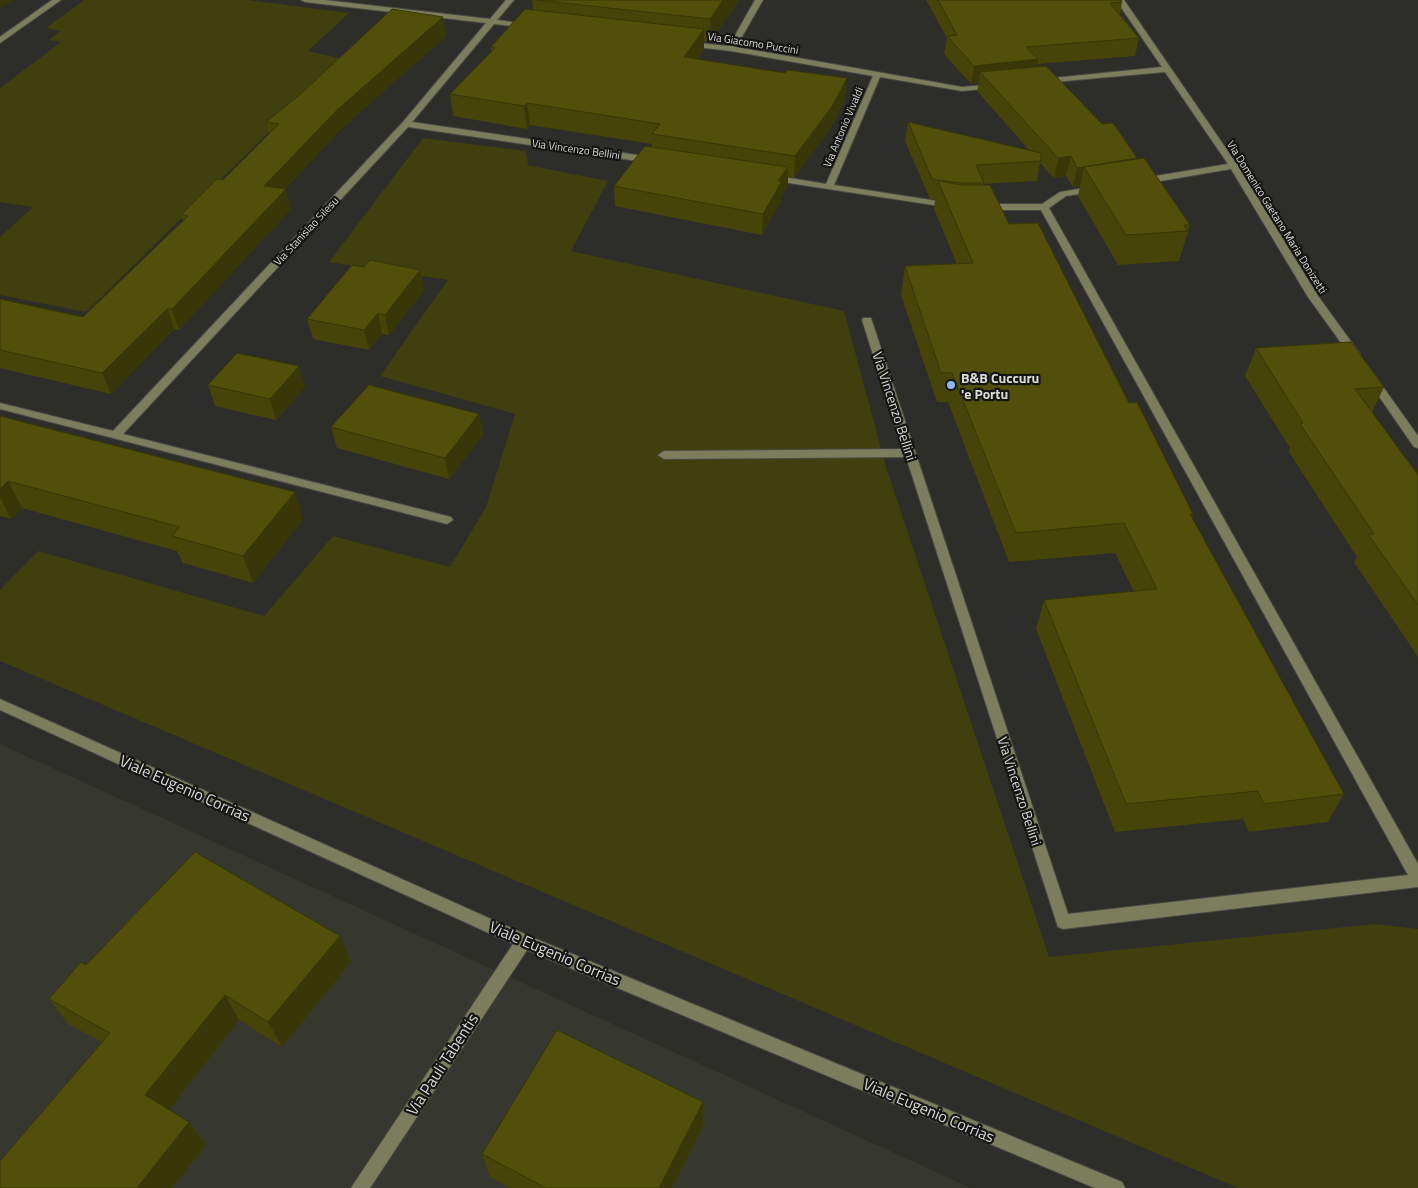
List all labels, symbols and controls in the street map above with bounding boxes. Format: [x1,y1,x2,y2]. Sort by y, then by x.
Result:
street label: Via Giacomo Puccini [706,28,800,58]
street label: Via Antonio Vivaldi [819,84,867,170]
street label: Via Vincenzo Bellini [531,135,621,163]
street label: Via Domenico Gaetano Maria Donizetti [1223,137,1331,297]
street label: Via Stanislao Silesu [270,193,342,269]
street label: Via Vincenzo Bellini [868,349,922,463]
place label: B&B Cuccuru 'e Portu [961,367,1039,404]
marker: B&B Cuccuru 'e Portu [945,379,957,391]
street label: Via Vincenzo Bellini [993,734,1047,848]
street label: Viale Eugenio Corrias [116,748,254,828]
street label: Viale Eugenio Corrias [486,914,624,992]
street label: Via Pauli Tabentis [400,1008,484,1120]
street label: Viale Eugenio Corrias [860,1071,998,1149]

